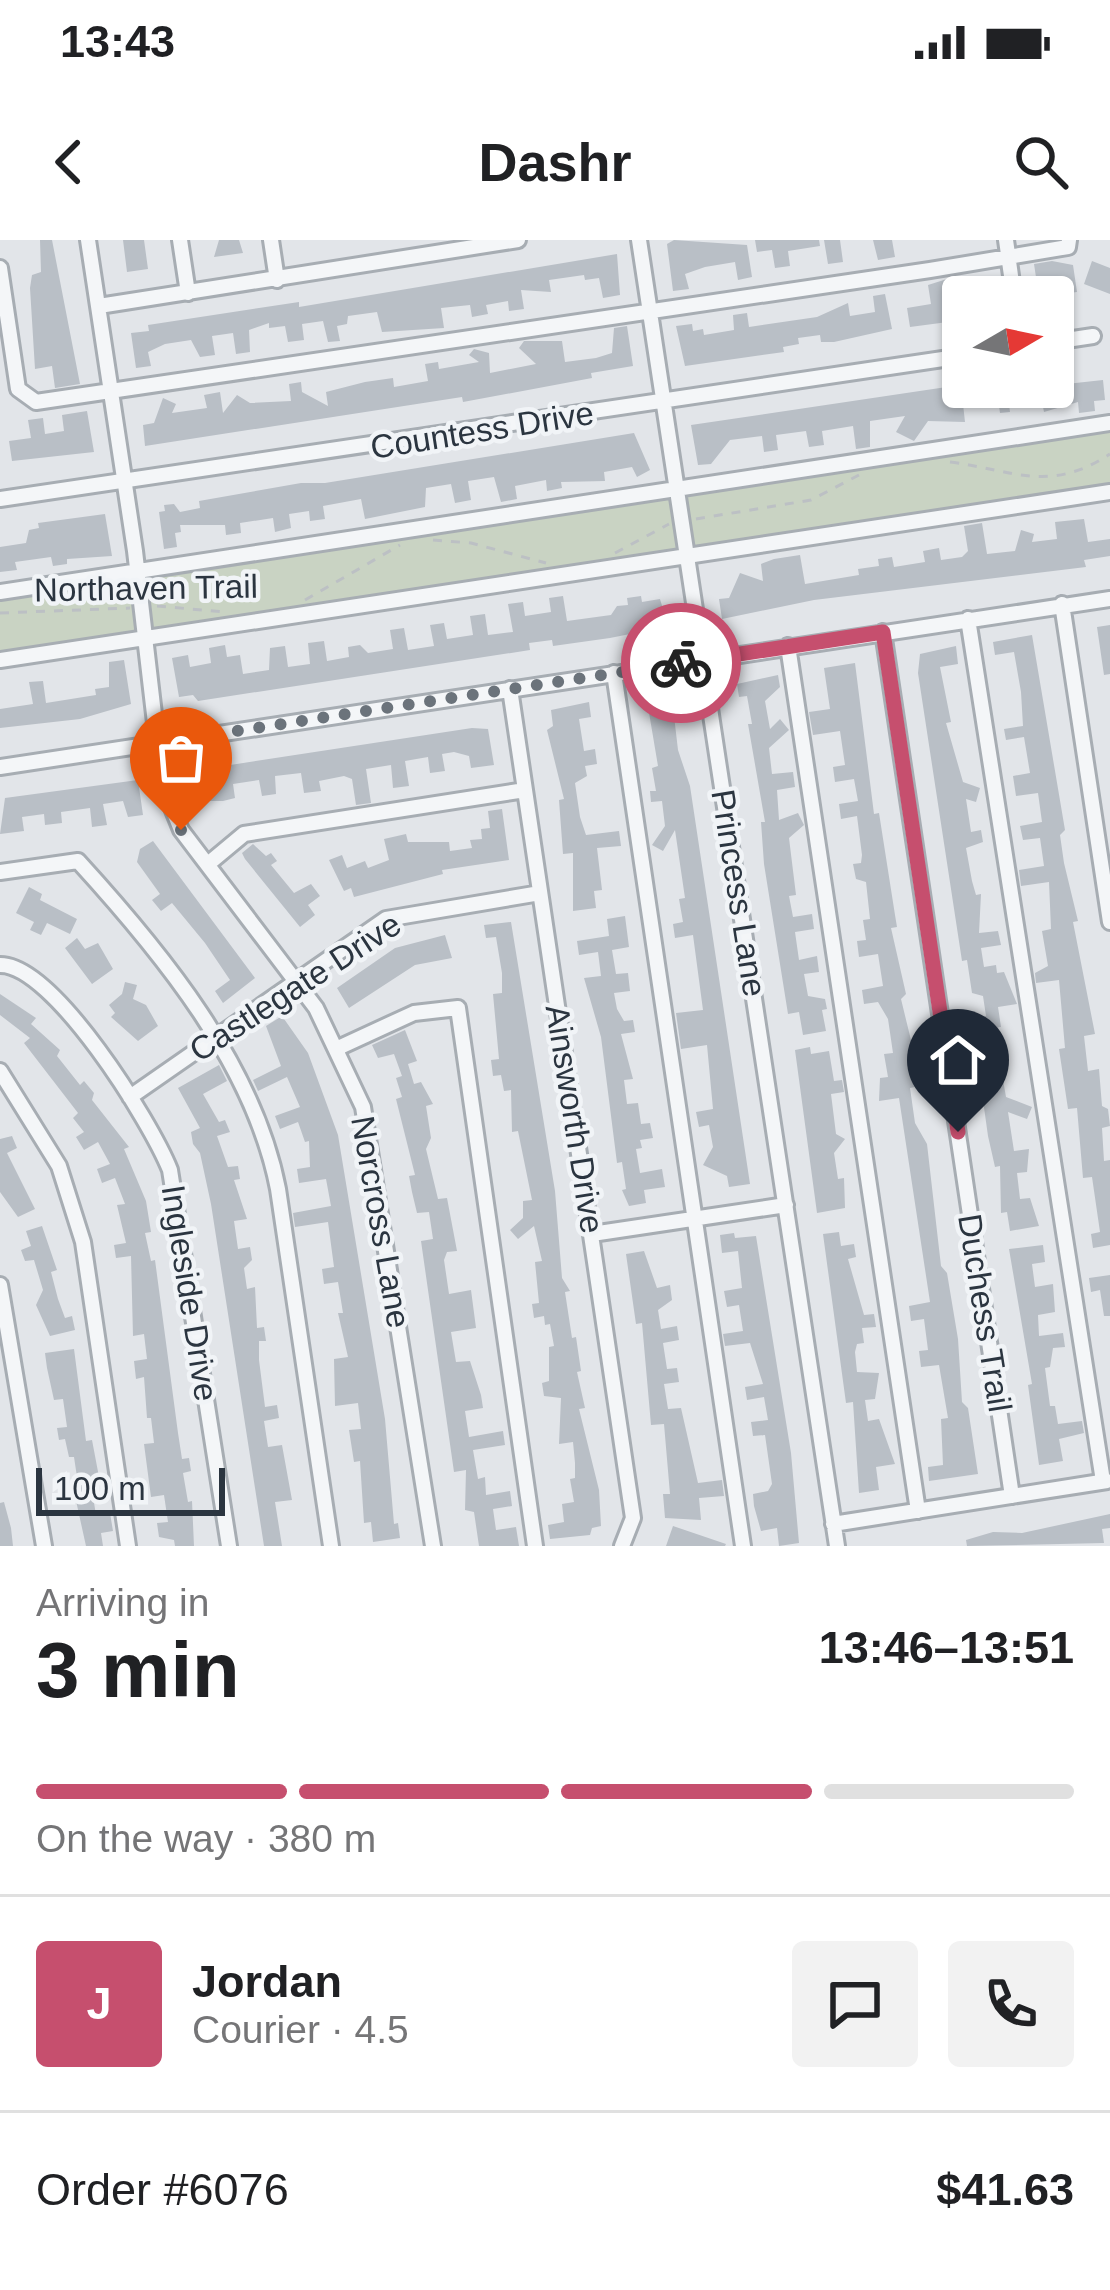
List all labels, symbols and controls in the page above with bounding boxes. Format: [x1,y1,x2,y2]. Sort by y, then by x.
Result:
text: 13:43 [60,16,175,67]
icon: back [36,129,102,195]
icon: search [1008,129,1074,195]
text: Dashr [478,132,632,192]
north arrow [942,276,1074,408]
map controls [942,276,1074,408]
street label: Countess Drive [368,394,596,466]
street label: Northaven Trail [34,568,258,608]
courier [621,603,741,723]
icon: bike [648,630,714,696]
pin [130,707,232,830]
icon: bag [148,725,214,791]
street label: Princess Lane [704,787,774,999]
street label: Castlegate Drive [183,905,407,1069]
street label: Ainsworth Drive [539,1002,611,1236]
pin [907,1009,1009,1132]
icon: home [925,1027,991,1093]
street label: Norcross Lane [344,1113,418,1331]
street label: Ingleside Drive [155,1182,225,1404]
street label: Duchess Trail [951,1211,1019,1415]
scale bar [36,1462,225,1515]
text: 100 m [54,1470,146,1507]
text: Arriving in [36,1581,209,1624]
text: 13:46–13:51 [819,1622,1074,1673]
text: 3 min [36,1626,240,1714]
text: On the way · 380 m [36,1817,376,1860]
button: chat [792,1941,918,2067]
button: phone [948,1941,1074,2067]
text: Jordan [192,1956,342,2007]
text: J [86,1978,112,2029]
text: Courier · 4.5 [192,2008,409,2051]
text: Order #6076 [36,2164,289,2215]
text: $41.63 [936,2164,1074,2215]

